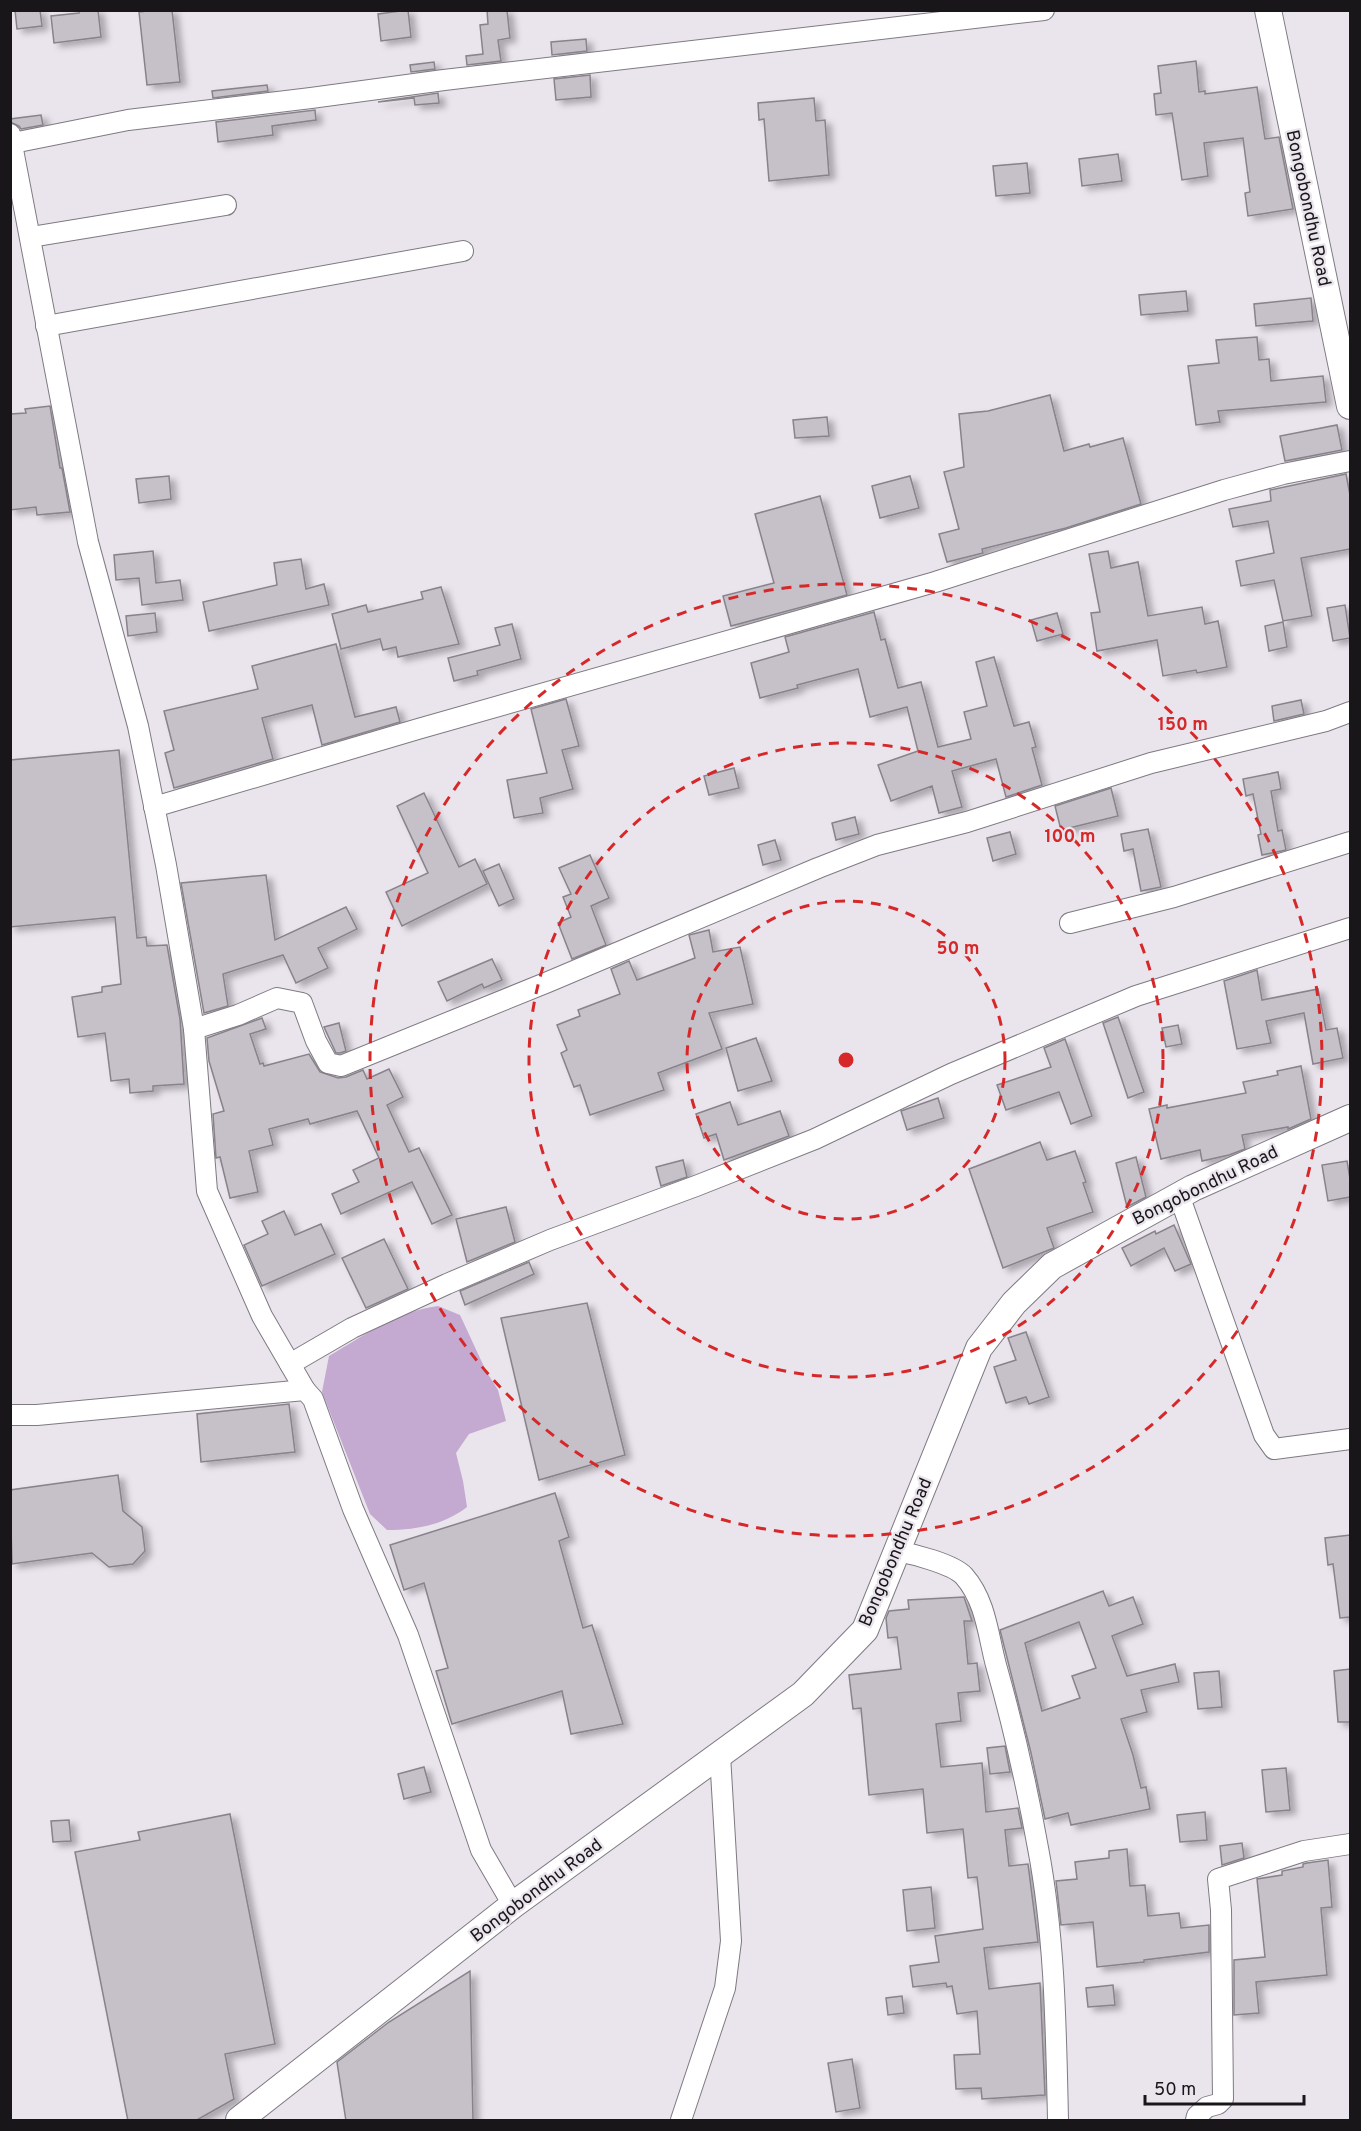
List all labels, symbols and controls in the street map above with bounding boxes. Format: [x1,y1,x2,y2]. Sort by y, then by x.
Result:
street label: Bongobondhu Road [1280,128,1335,289]
text: 150 m [1158,714,1208,737]
text: 100 m [1044,826,1096,849]
text: 50 m [936,938,980,961]
centre of rings [836,1050,856,1070]
street label: Bongobondhu Road [1129,1141,1282,1232]
street label: Bongobondhu Road [855,1475,938,1630]
street label: Bongobondhu Road [466,1834,608,1948]
scale bar [1145,2068,1304,2106]
text: 50 m [1154,2079,1196,2102]

